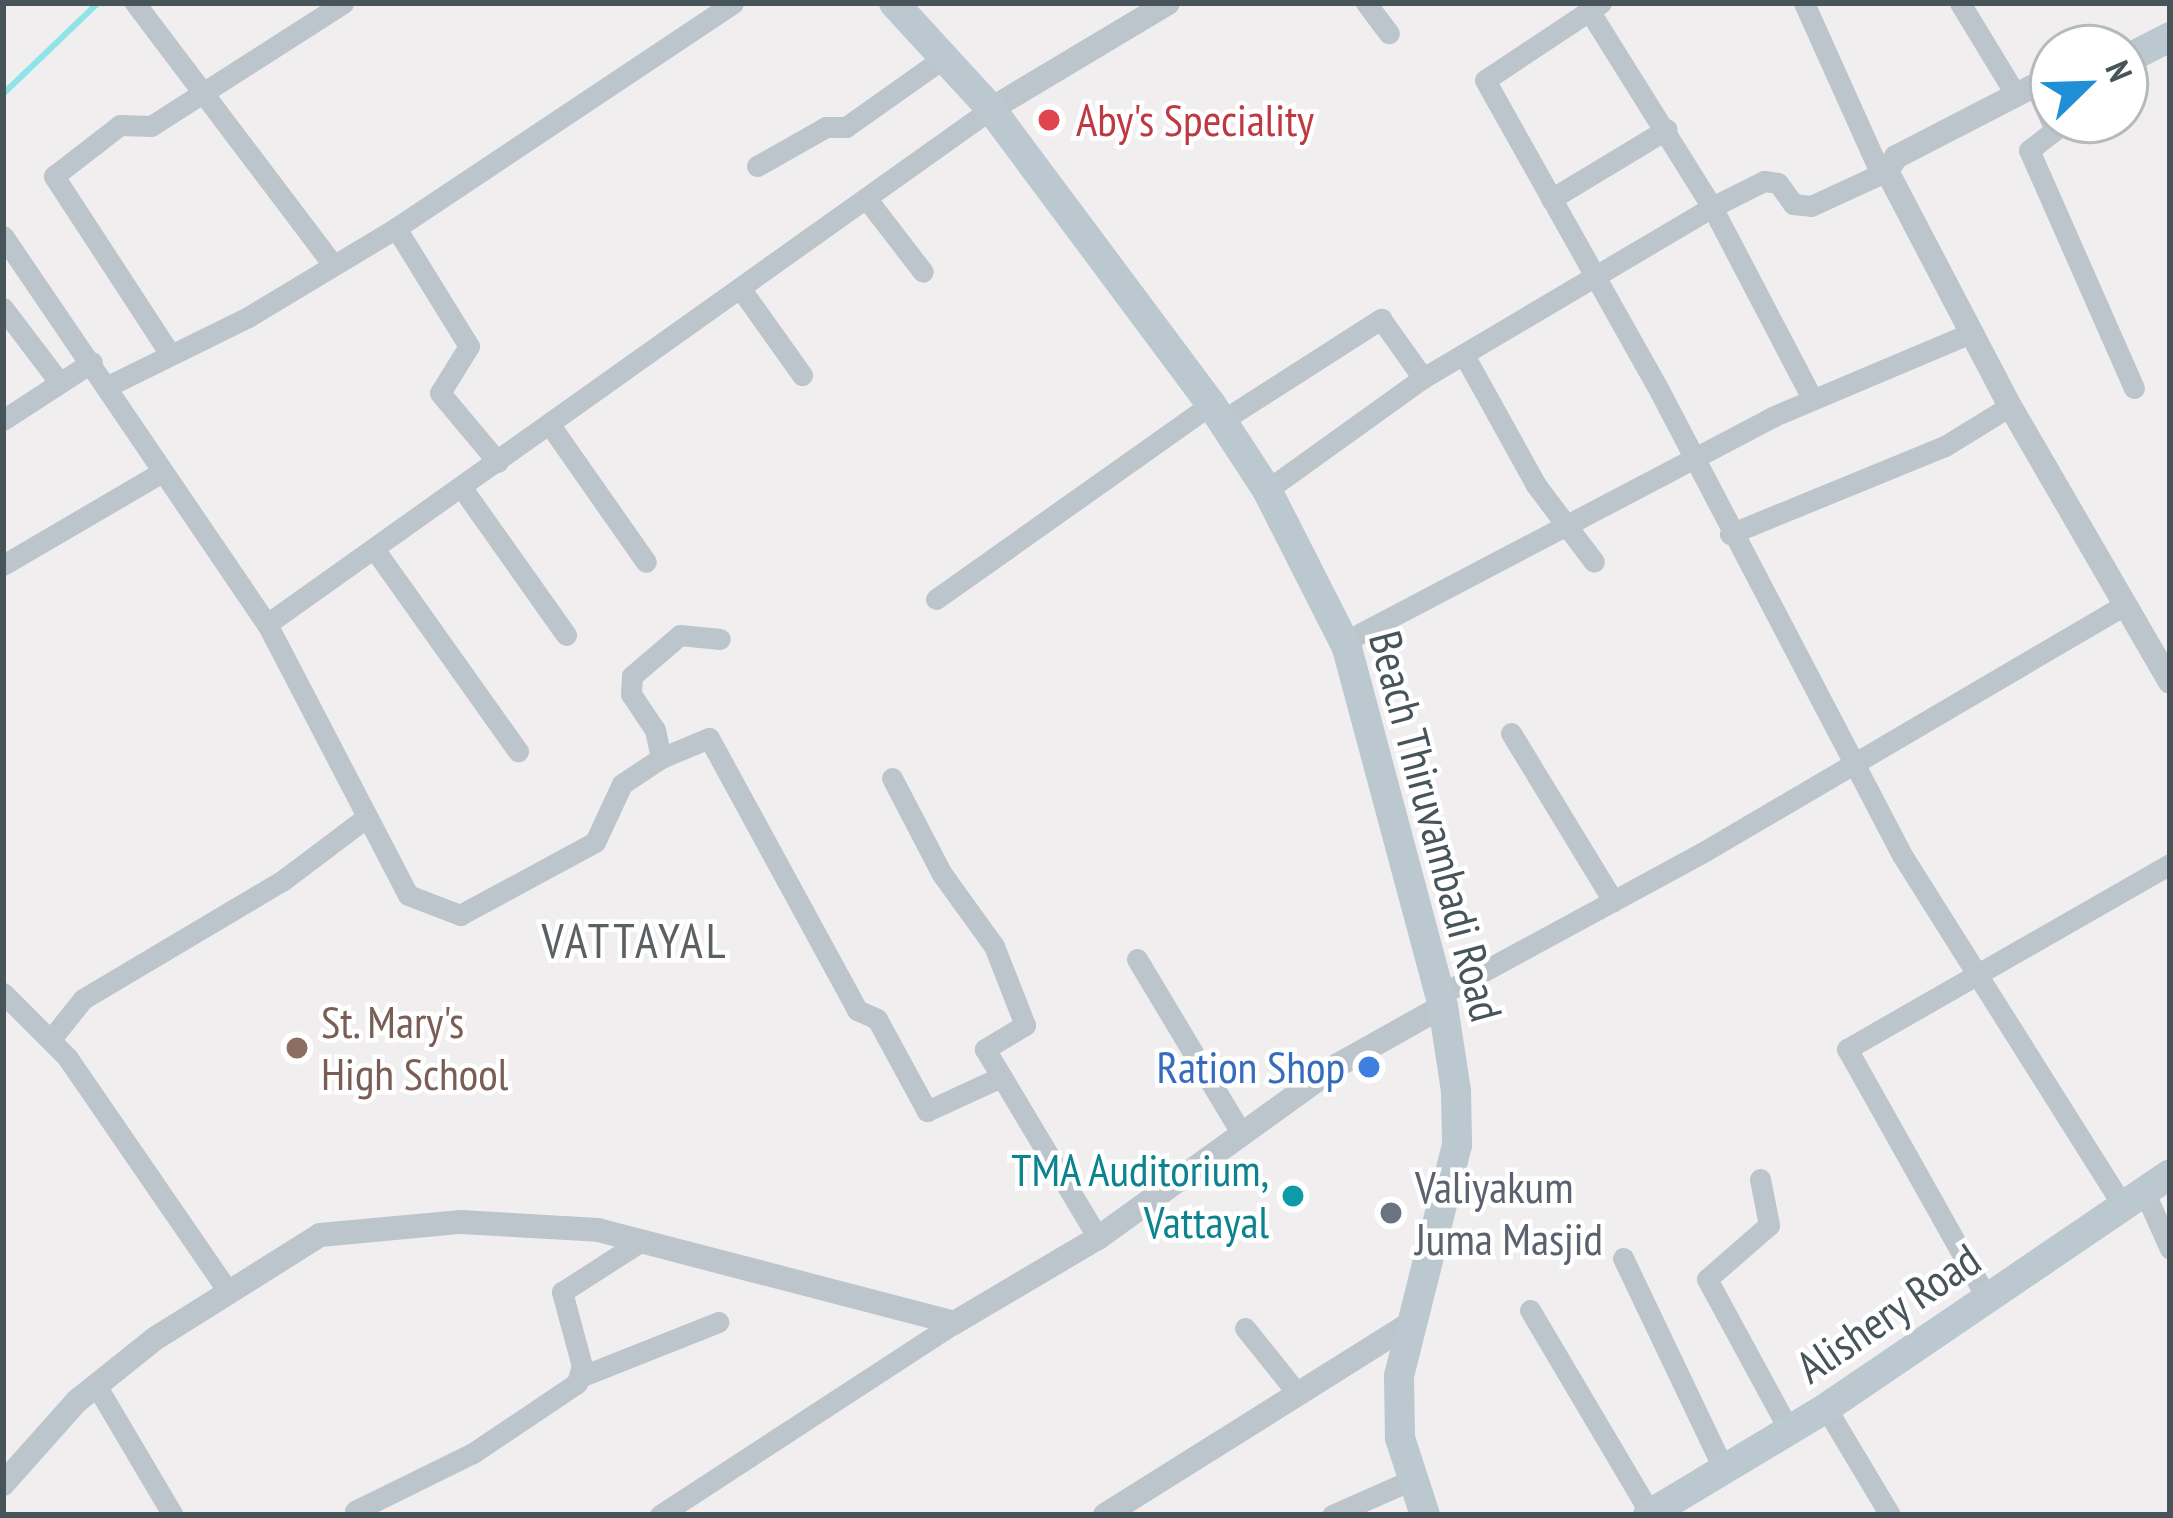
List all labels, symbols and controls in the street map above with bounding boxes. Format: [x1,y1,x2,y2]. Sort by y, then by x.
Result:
north arrow [2029,24,2149,144]
text: N [2097,54,2143,88]
place label: Aby's Speciality [1076,93,1314,147]
marker: Aby's Speciality [1033,104,1065,136]
street label: Beach Thiruvambadi Road [1358,625,1514,1027]
district label: VATTAYAL [541,912,729,970]
place label: St. Mary's High School [321,995,508,1101]
marker: St. Mary's High School [284,1035,310,1061]
place label: Ration Shop [1156,1040,1345,1094]
marker: Ration Shop [1356,1054,1382,1080]
place label: TMA Auditorium, Vattayal [1009,1143,1269,1249]
place label: Valiyakum Juma Masjid [1415,1160,1603,1266]
marker: TMA Auditorium, Vattayal [1280,1183,1306,1209]
marker: Valiyakum Juma Masjid [1378,1200,1404,1226]
street label: Alishery Road [1786,1232,1990,1394]

